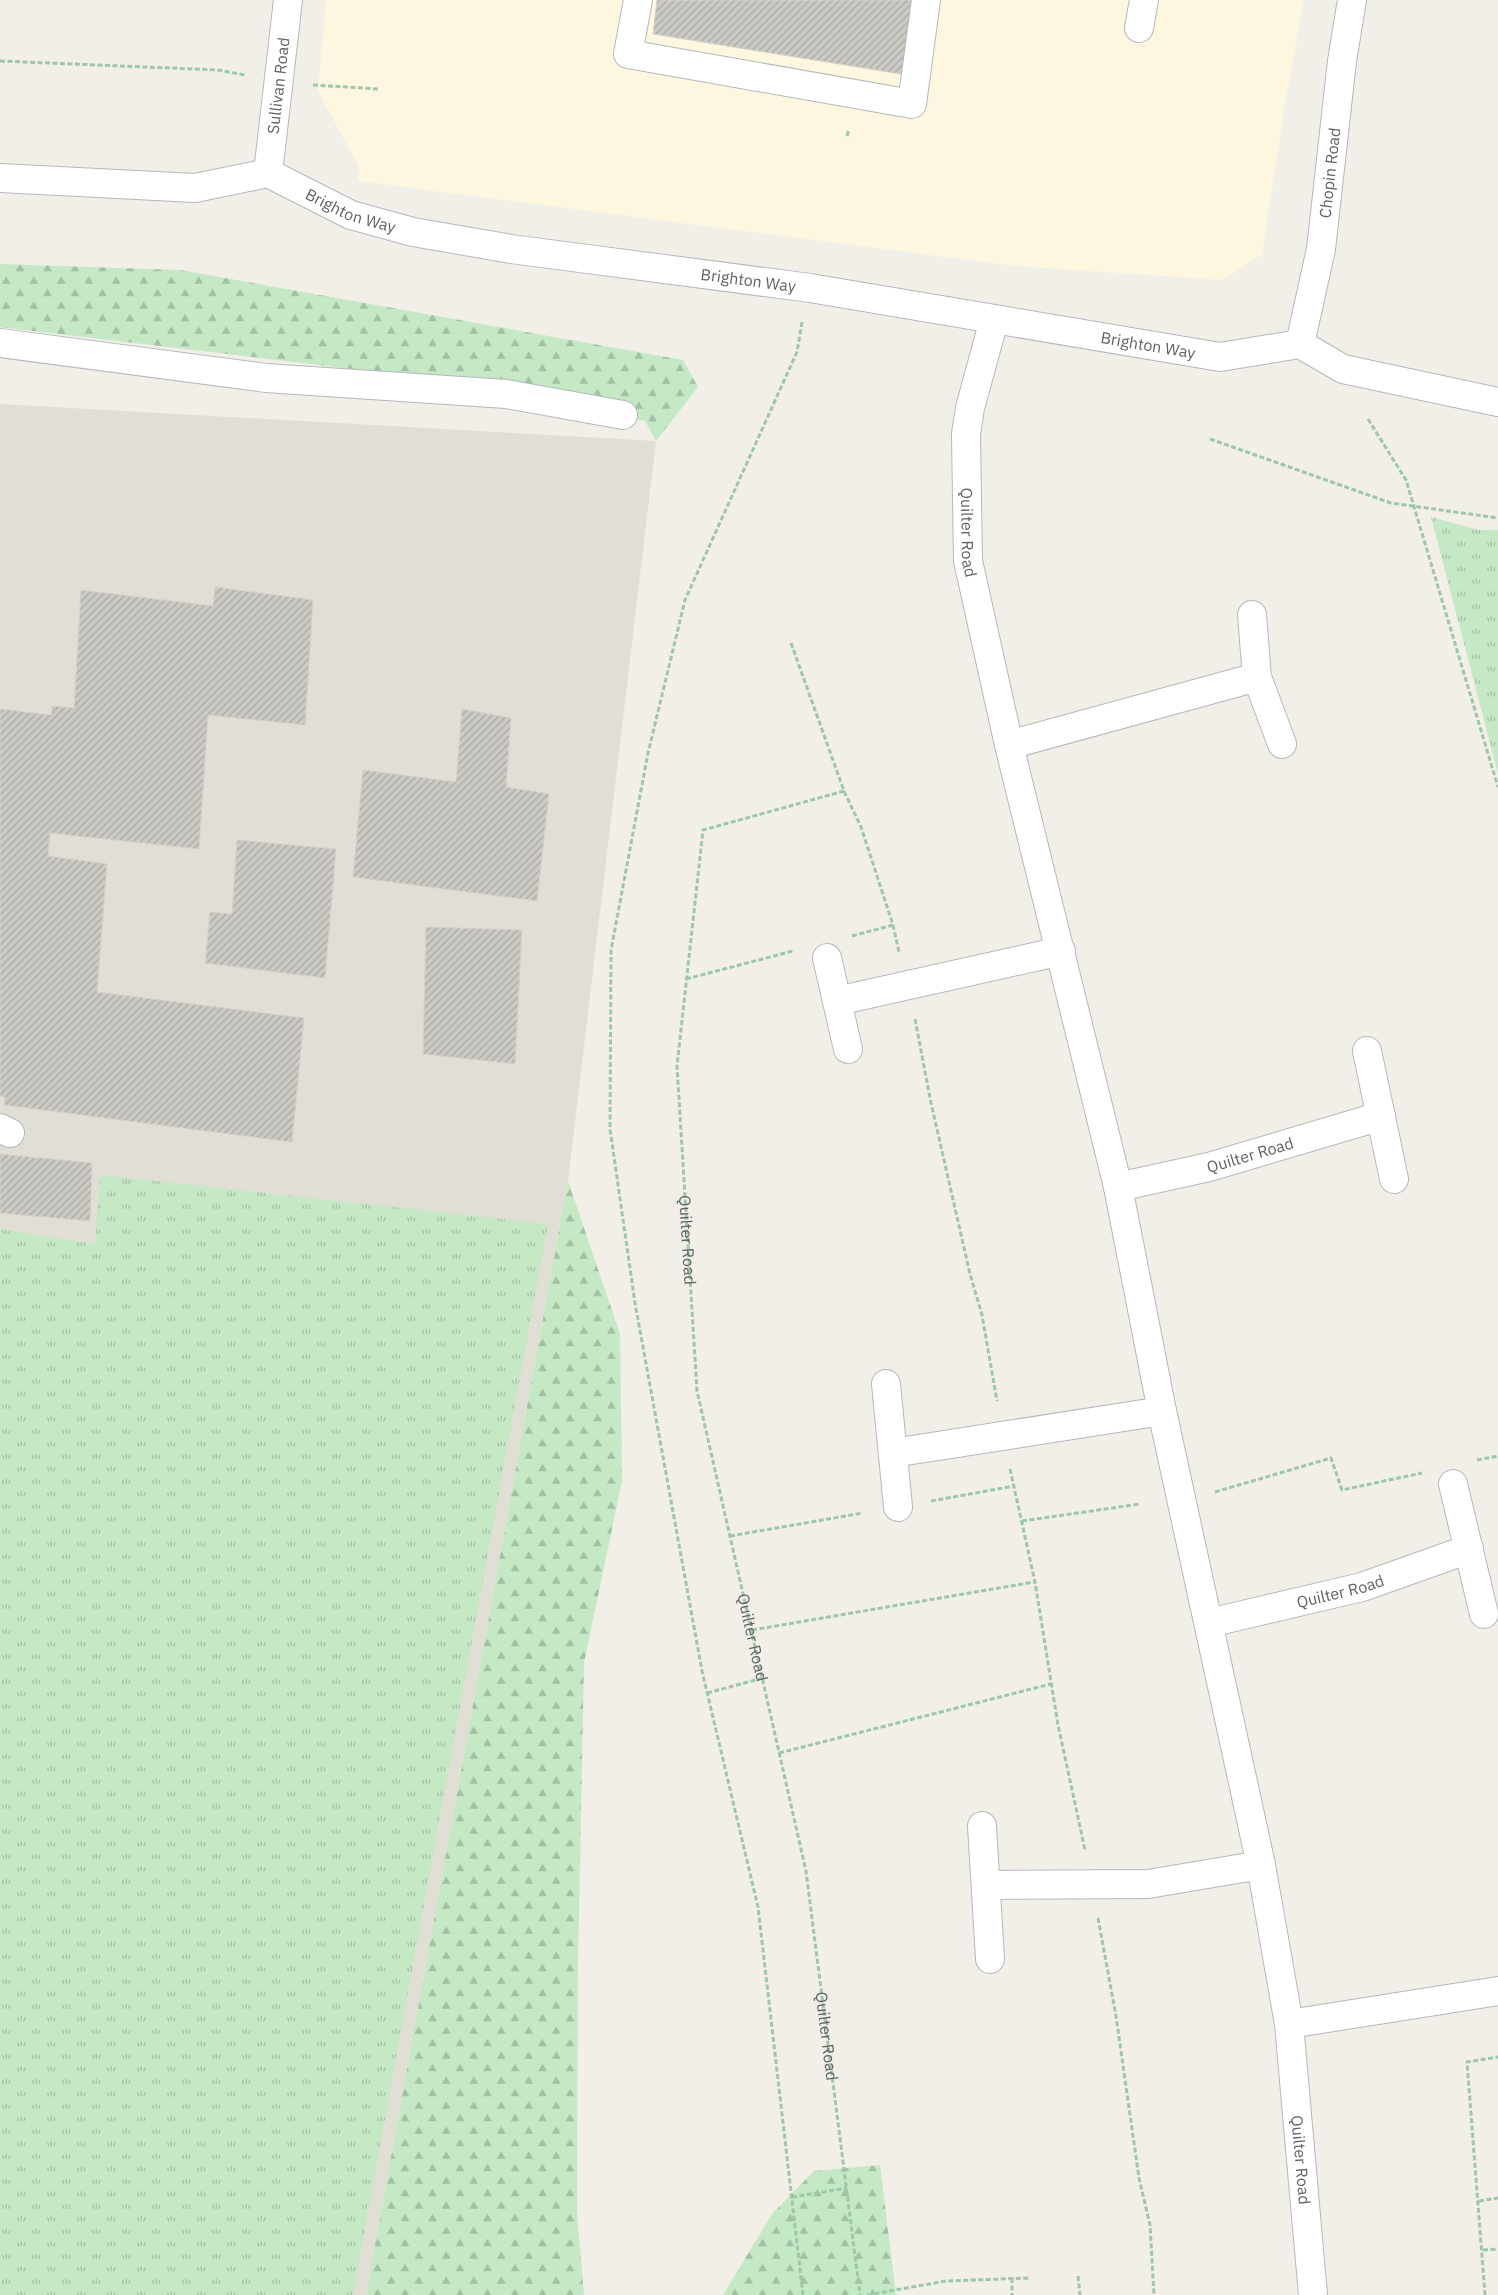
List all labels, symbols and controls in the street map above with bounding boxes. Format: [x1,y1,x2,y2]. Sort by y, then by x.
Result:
street label: Sullivan Road [263,36,294,135]
street label: Chopin Road [1315,126,1345,219]
street label: Brighton Way [302,184,398,237]
street label: Brighton Way [700,264,797,296]
street label: Brighton Way [1099,327,1197,363]
street label: Quilter Road [957,488,981,579]
street label: Quilter Road [1204,1133,1296,1177]
street label: Quilter Road [675,1195,700,1285]
street label: Quilter Road [1295,1570,1387,1612]
street label: Quilter Road [733,1592,773,1683]
street label: Quilter Road [811,1990,843,2082]
street label: Quilter Road [1287,2114,1315,2205]

